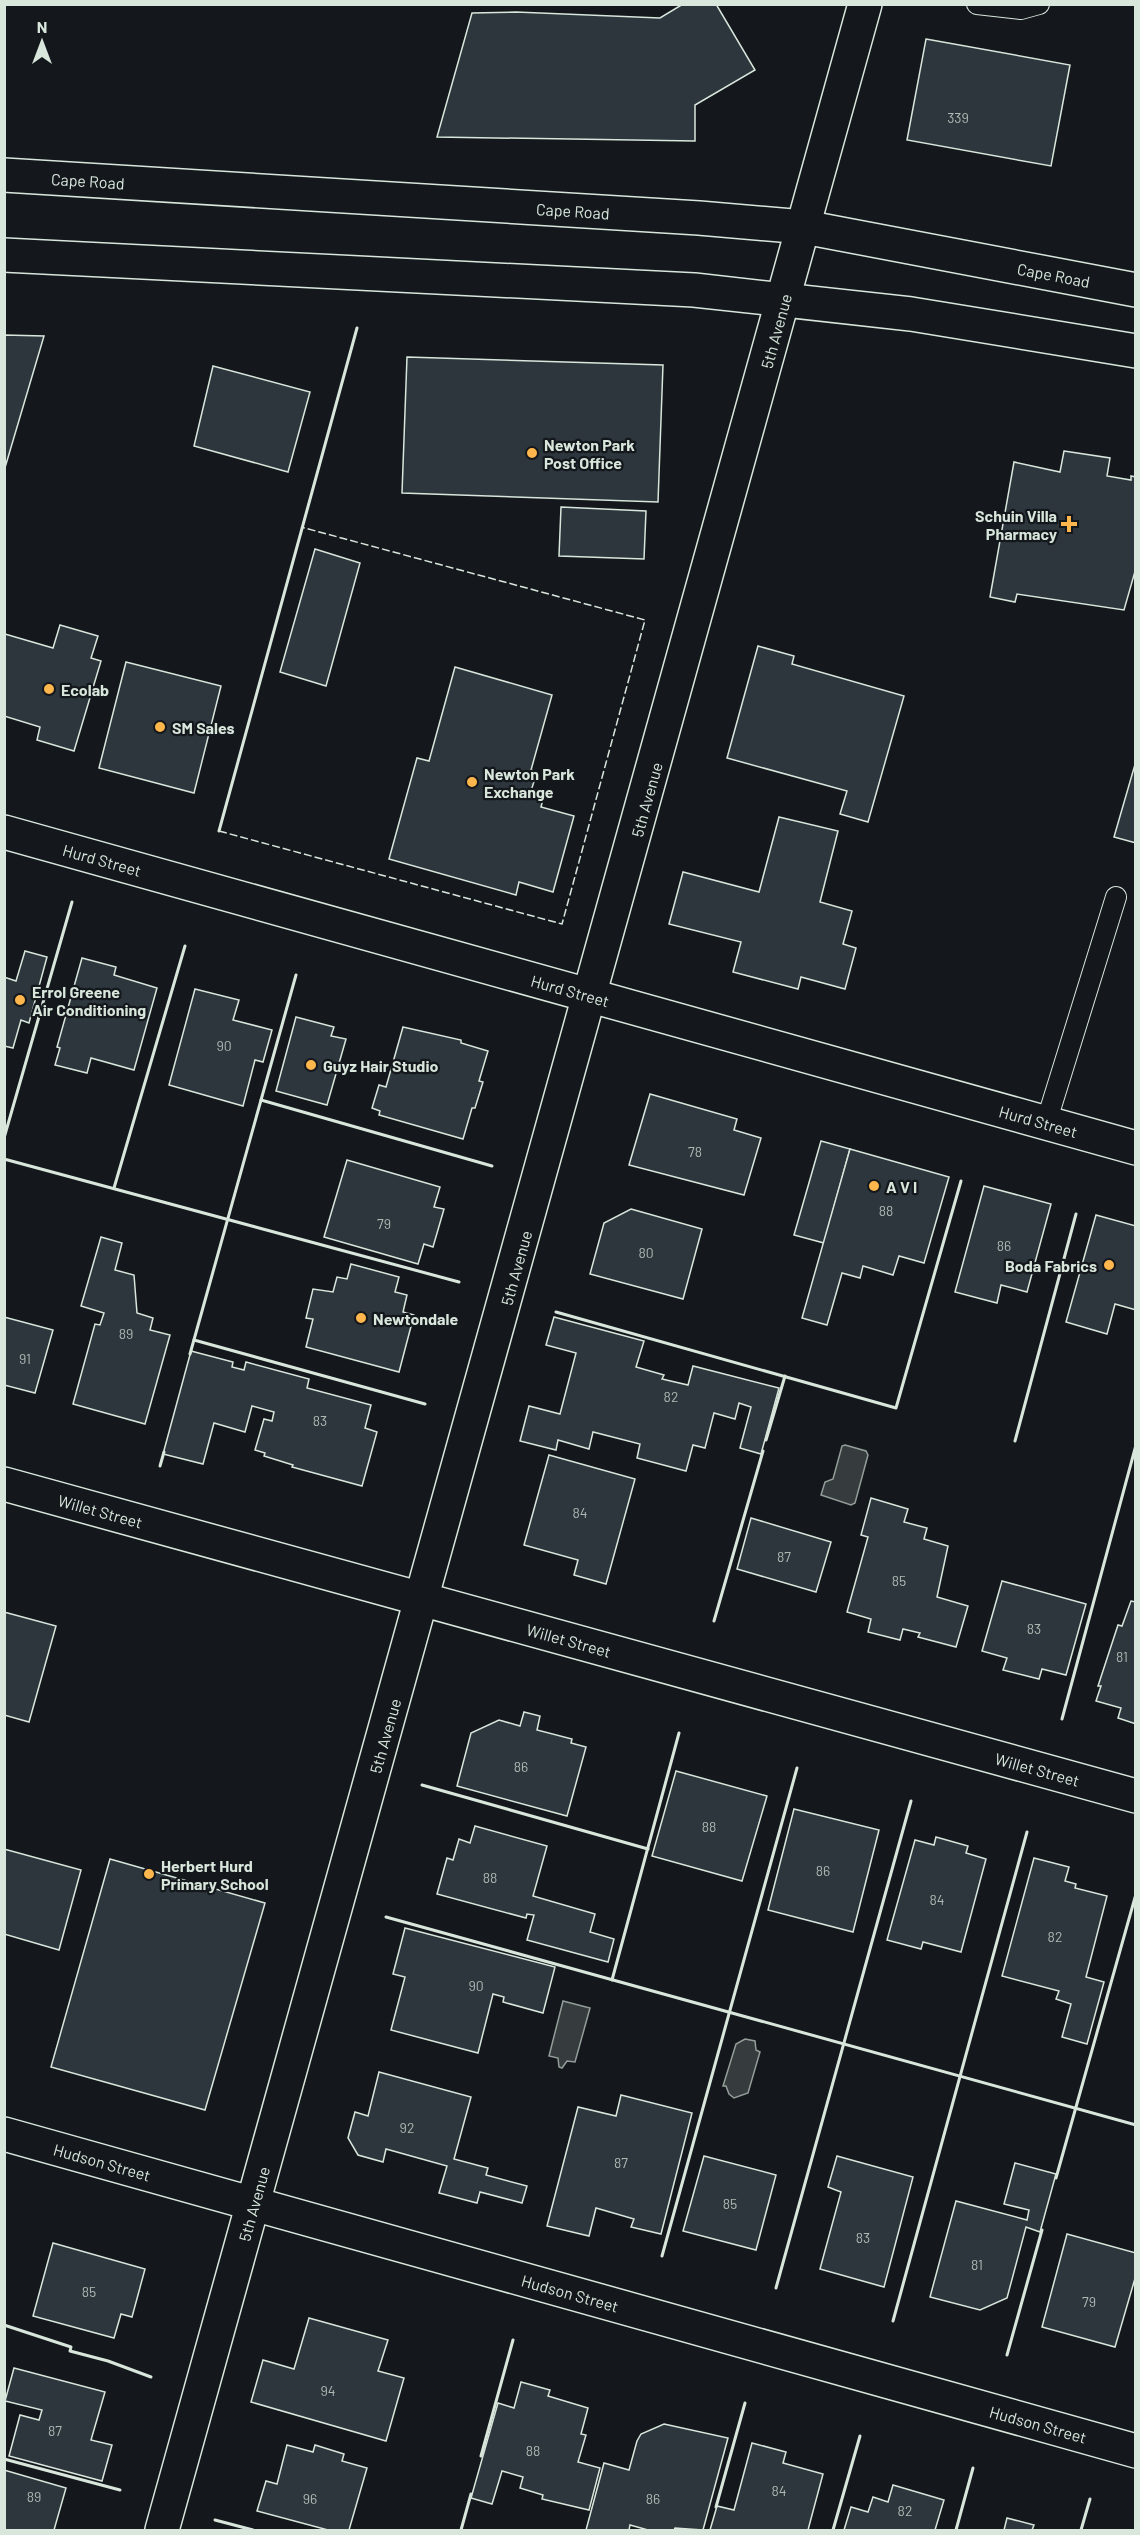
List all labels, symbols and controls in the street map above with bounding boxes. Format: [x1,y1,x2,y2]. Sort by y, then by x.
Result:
north arrow [12,12,72,72]
text: N [37,17,47,36]
house number: 339 [947,109,969,126]
street label: Cape Road [50,168,125,192]
street label: Cape Road [536,198,610,222]
street label: Cape Road [1016,258,1092,291]
street label: 5th Avenue [756,291,795,371]
place label: Newton Park Post Office [544,435,635,472]
marker: Newton Park Post Office [525,446,539,460]
place label: Schuin Villa Pharmacy [975,506,1057,543]
marker: Schuin Villa Pharmacy [1062,517,1076,531]
place label: Ecolab [61,680,109,699]
marker: Ecolab [42,682,56,696]
place label: SM Sales [172,718,235,737]
marker: SM Sales [153,720,167,734]
street label: 5th Avenue [627,760,665,839]
place label: Newton Park Exchange [484,764,575,801]
marker: Newton Park Exchange [465,775,479,789]
street label: Hurd Street [61,839,144,879]
street label: Hurd Street [529,970,612,1010]
place label: Errol Greene Air Conditioning [32,982,146,1019]
marker: Errol Greene Air Conditioning [13,993,27,1007]
house number: 90 [216,1037,232,1054]
place label: Guyz Hair Studio [323,1056,438,1075]
marker: Guyz Hair Studio [304,1058,318,1072]
street label: Hurd Street [997,1101,1080,1141]
house number: 78 [688,1143,702,1160]
place label: A V I [886,1177,917,1196]
marker: A V I [867,1179,881,1193]
house number: 88 [879,1202,893,1219]
house number: 79 [377,1215,391,1232]
street label: 5th Avenue [496,1228,535,1307]
house number: 86 [997,1237,1011,1254]
house number: 80 [638,1244,654,1261]
place label: Boda Fabrics [1005,1256,1097,1275]
marker: Boda Fabrics [1102,1258,1116,1272]
place label: Newtondale [373,1309,458,1328]
marker: Newtondale [354,1311,368,1325]
house number: 89 [119,1325,133,1342]
house number: 91 [19,1350,31,1367]
house number: 82 [664,1388,678,1405]
house number: 83 [313,1412,327,1429]
street label: Willet Street [56,1490,145,1531]
house number: 84 [572,1504,588,1521]
house number: 87 [777,1548,791,1565]
house number: 85 [892,1572,906,1589]
street label: Willet Street [525,1619,613,1660]
house number: 83 [1027,1620,1041,1637]
house number: 81 [1116,1648,1128,1665]
street label: 5th Avenue [365,1696,404,1775]
street label: Willet Street [993,1748,1082,1790]
house number: 86 [514,1758,528,1775]
house number: 88 [702,1818,716,1835]
place label: Herbert Hurd Primary School [161,1856,269,1893]
house number: 86 [816,1862,830,1879]
marker: Herbert Hurd Primary School [142,1867,156,1881]
house number: 88 [483,1869,497,1886]
house number: 84 [929,1891,945,1908]
house number: 82 [1048,1928,1062,1945]
house number: 90 [468,1977,484,1994]
house number: 92 [400,2119,414,2136]
street label: Hudson Street [52,2139,153,2184]
house number: 87 [614,2154,628,2171]
street label: 5th Avenue [234,2164,273,2243]
house number: 85 [723,2195,737,2212]
house number: 83 [856,2229,870,2246]
house number: 81 [971,2256,983,2273]
street label: Hudson Street [520,2270,621,2315]
house number: 85 [82,2283,96,2300]
house number: 79 [1082,2293,1096,2310]
house number: 94 [320,2382,336,2399]
street label: Hudson Street [988,2401,1089,2446]
house number: 87 [48,2422,62,2439]
house number: 88 [526,2442,540,2459]
house number: 84 [771,2482,787,2499]
house number: 89 [27,2488,41,2505]
house number: 96 [303,2490,317,2507]
house number: 86 [646,2490,660,2507]
house number: 82 [898,2502,912,2519]

